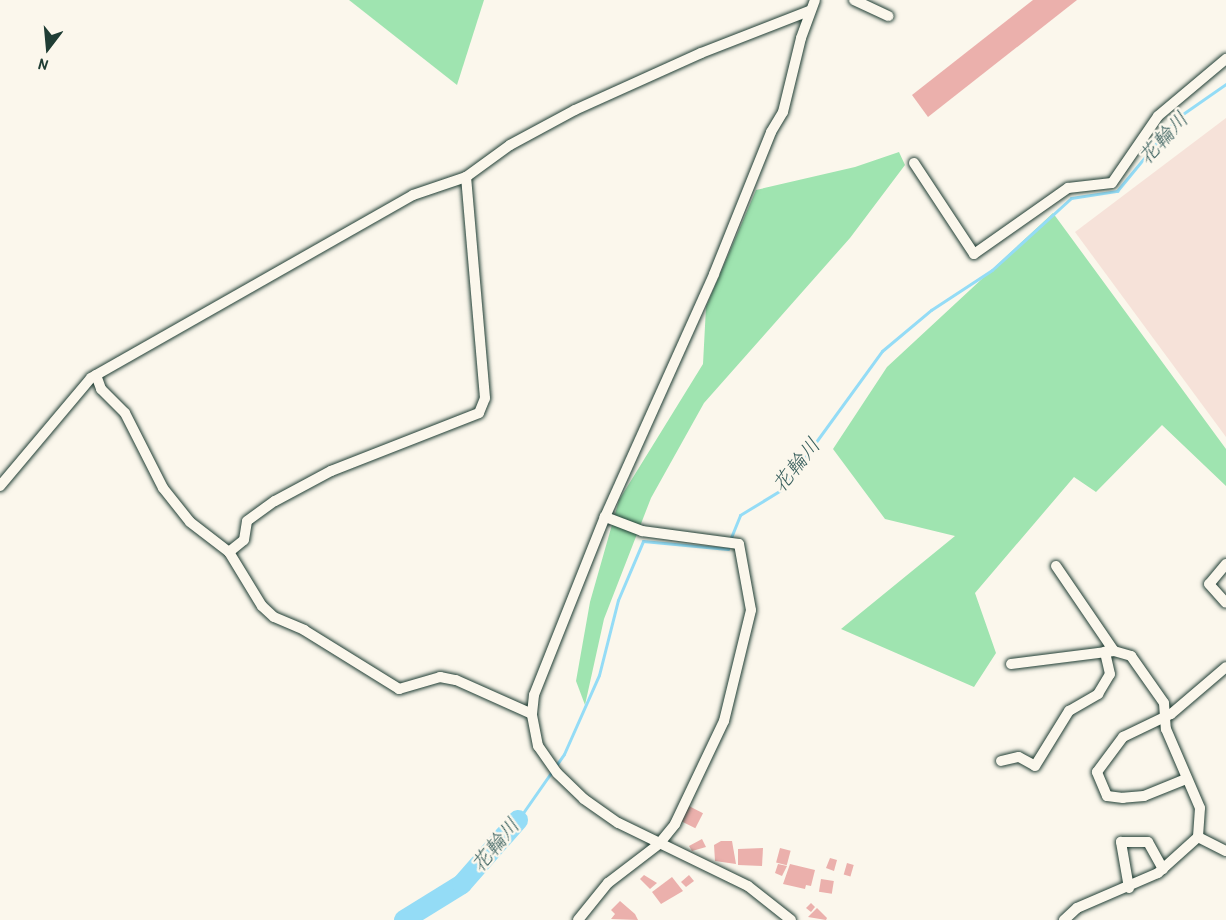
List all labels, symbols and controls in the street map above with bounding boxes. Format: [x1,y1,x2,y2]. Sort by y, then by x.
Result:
north arrow [18,18,78,78]
text: N [36,54,50,77]
water label: 花輪川 [1132,106,1194,170]
water label: 花輪川 [766,433,826,497]
water label: 花輪川 [465,813,525,877]

